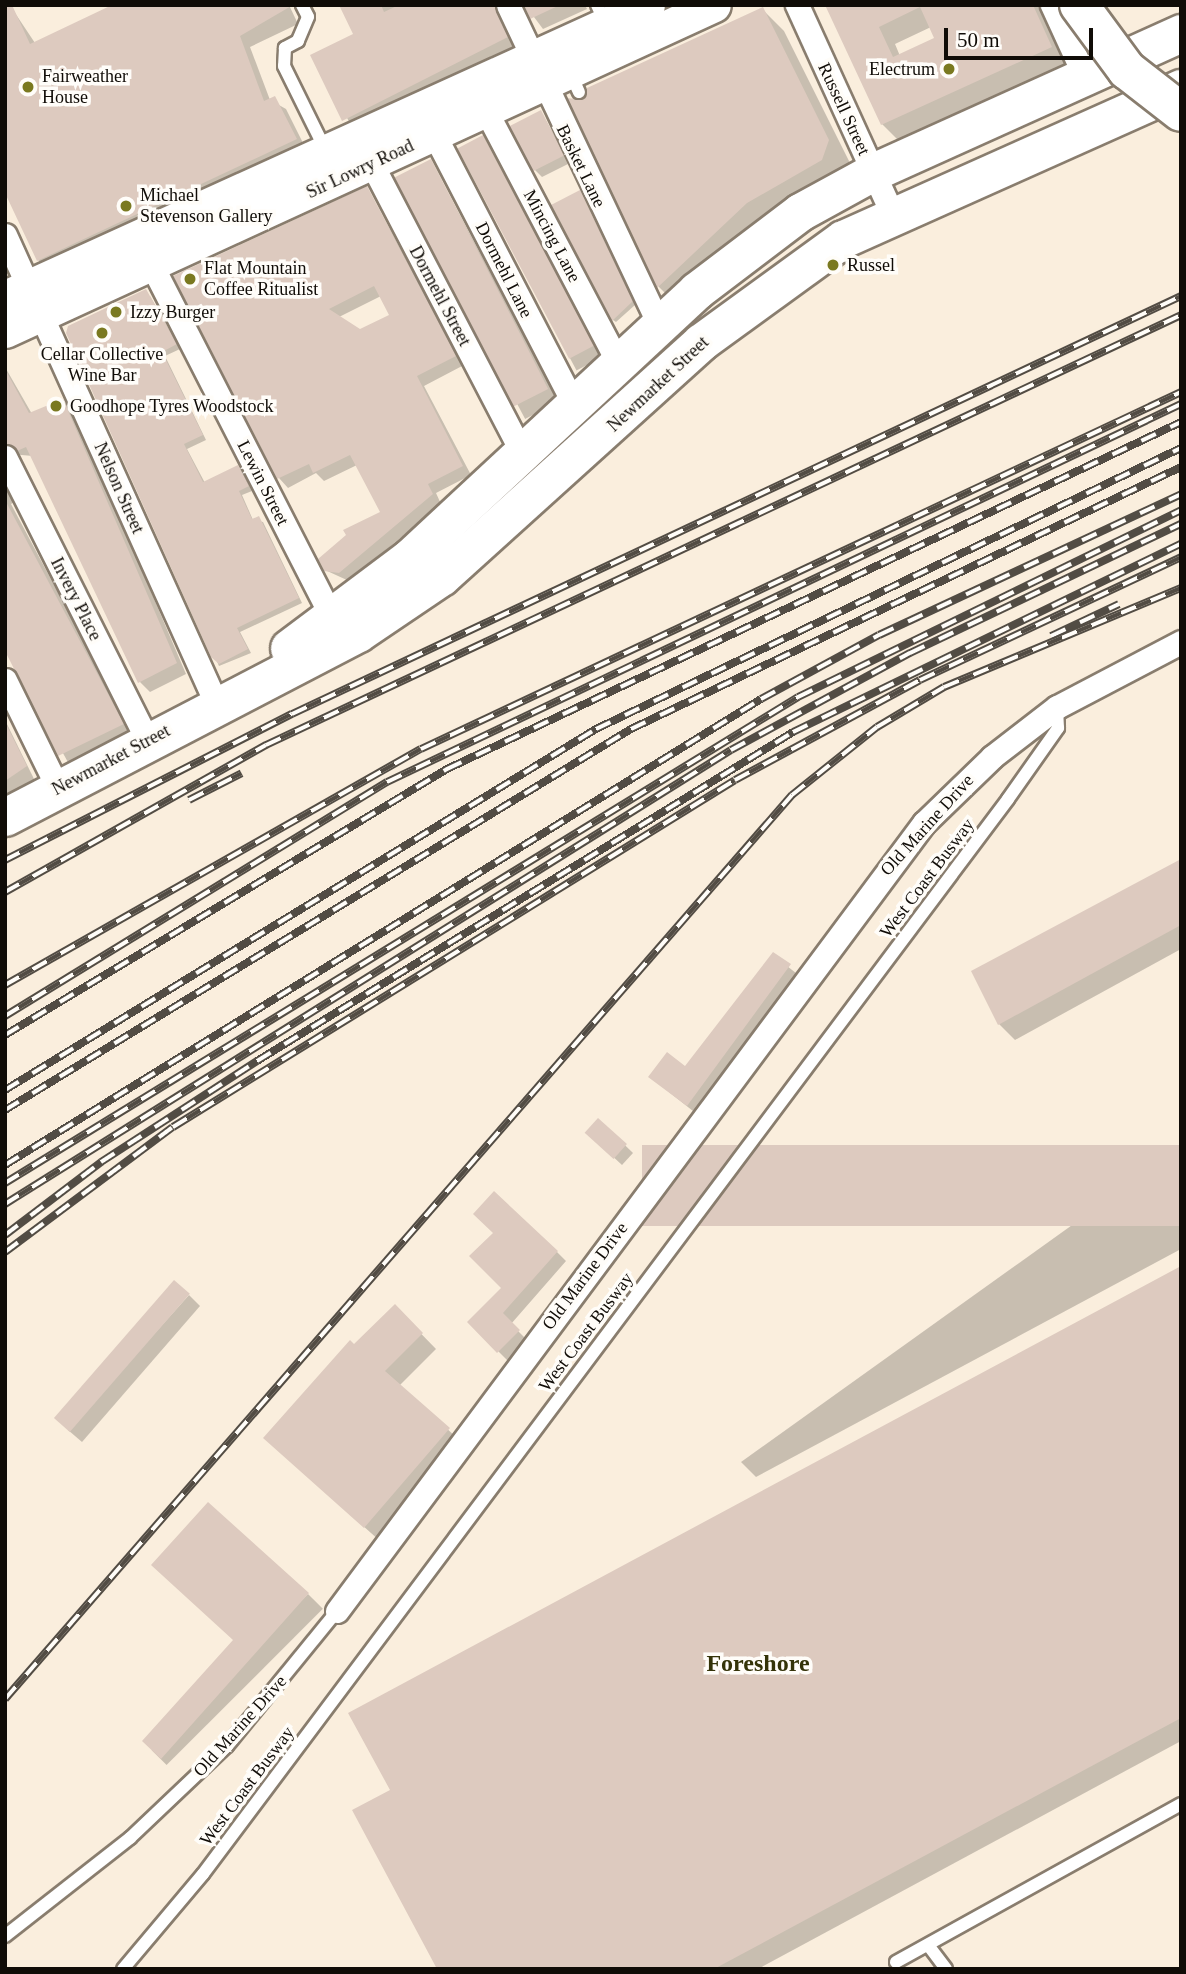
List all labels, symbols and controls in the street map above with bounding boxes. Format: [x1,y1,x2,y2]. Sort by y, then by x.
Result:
scale bar [948,14,1097,58]
text: 50 m [957,28,1000,52]
place label: Electrum [869,58,935,80]
street label: Russell Street [813,59,875,159]
marker: Electrum [941,61,957,77]
place label: Fairweather House [42,66,128,108]
marker: Fairweather House [20,79,36,95]
street label: Basket Lane [552,121,610,211]
street label: Sir Lowry Road [303,135,417,203]
place label: Michael Stevenson Gallery [140,185,272,228]
street label: Mincing Lane [519,186,585,286]
marker: Michael Stevenson Gallery [118,198,134,214]
street label: Dormehl Lane [471,219,537,321]
street label: Dormehl Street [405,242,475,350]
place label: Russel [847,254,895,276]
marker: Russel [825,257,841,273]
place label: Flat Mountain Coffee Ritualist [204,258,318,300]
marker: Flat Mountain Coffee Ritualist [182,271,198,287]
place label: Izzy Burger [130,301,215,323]
marker: Izzy Burger [108,304,124,320]
marker: Cellar Collective Wine Bar [94,325,110,341]
street label: Newmarket Street [603,332,713,436]
place label: Cellar Collective Wine Bar [41,344,163,386]
place label: Goodhope Tyres Woodstock [70,395,274,417]
marker: Goodhope Tyres Woodstock [48,398,64,414]
street label: Lewin Street [232,437,294,529]
street label: Nelson Street [89,439,149,537]
street label: Invery Place [46,554,106,644]
street label: Newmarket Street [48,720,174,800]
street label: Old Marine Drive [876,770,978,880]
street label: West Coast Busway [875,814,979,942]
street label: Old Marine Drive [538,1218,632,1334]
street label: West Coast Busway [534,1268,638,1396]
district label: Foreshore [706,1650,810,1678]
street label: Old Marine Drive [189,1671,291,1781]
street label: West Coast Busway [195,1722,299,1850]

